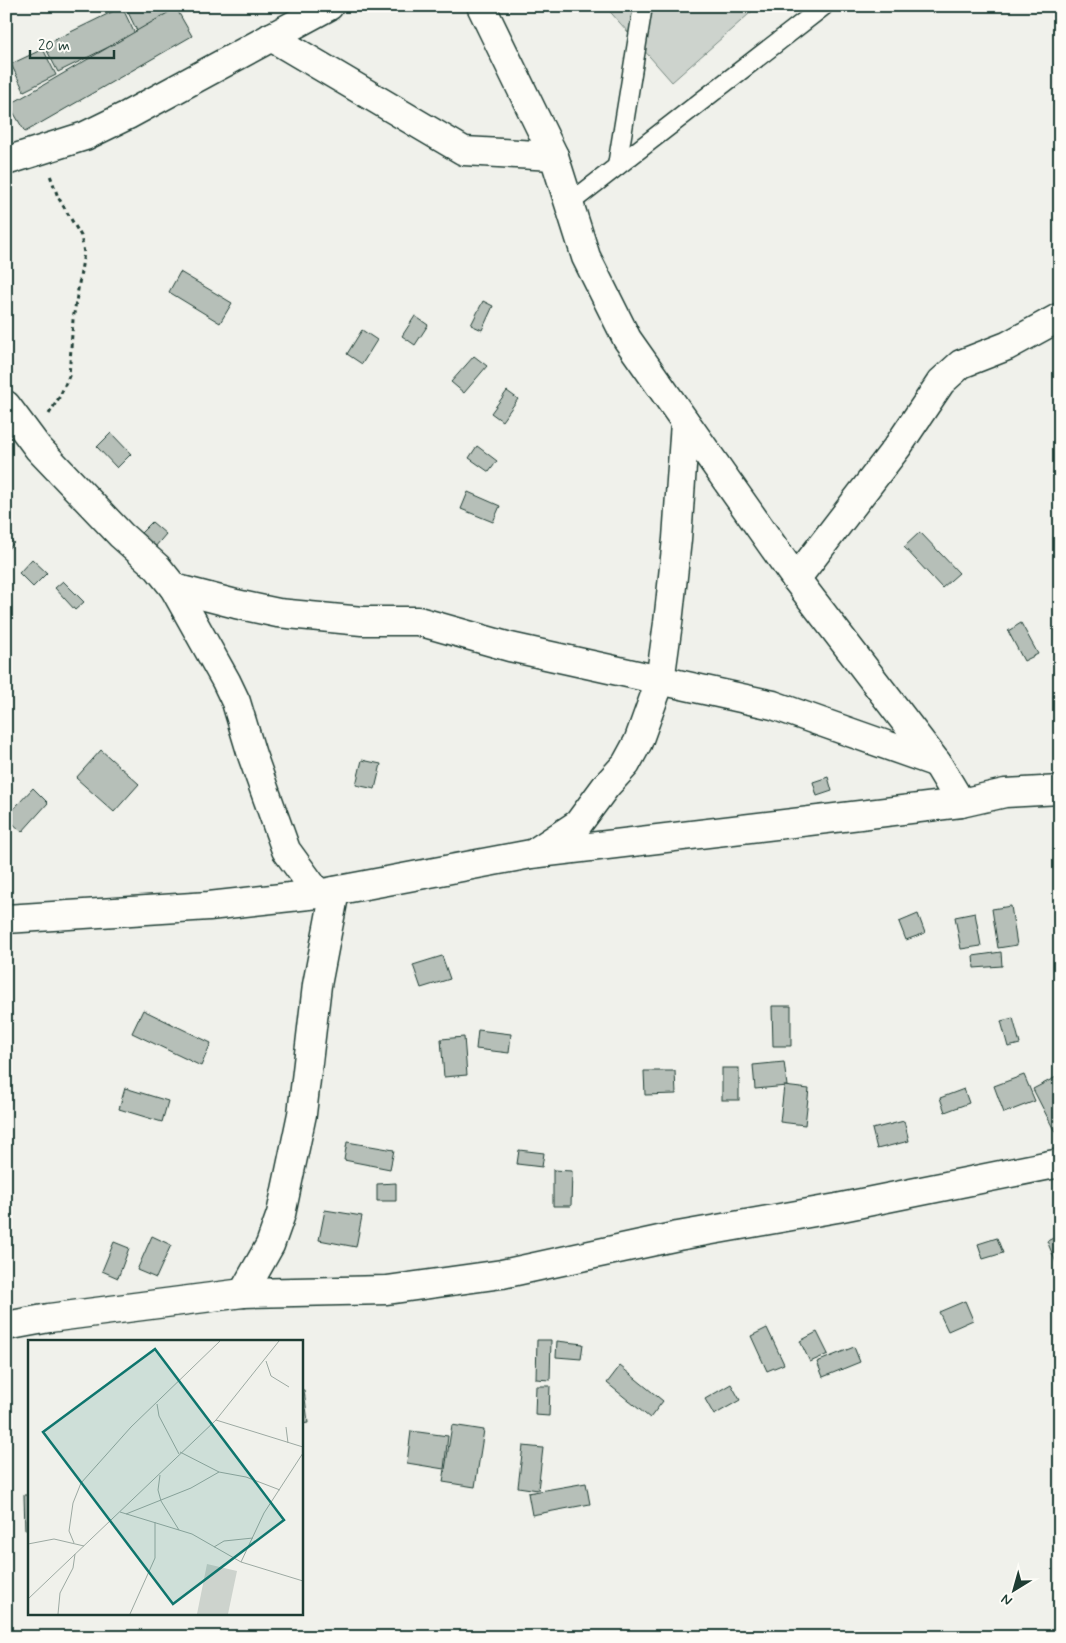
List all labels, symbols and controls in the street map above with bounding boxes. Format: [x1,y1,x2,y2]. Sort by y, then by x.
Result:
scale bar [30,28,114,60]
text: 20 m [38,36,70,56]
inset map [28,1340,302,1616]
north arrow [988,1566,1038,1616]
text: N [998,1590,1016,1610]

